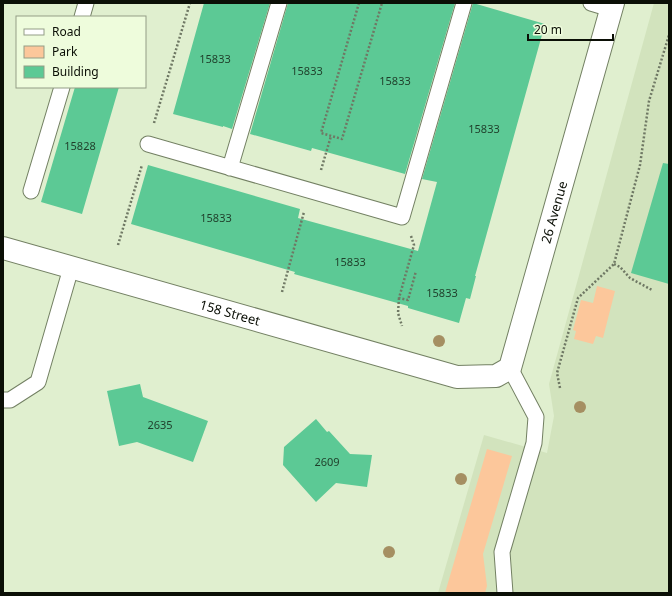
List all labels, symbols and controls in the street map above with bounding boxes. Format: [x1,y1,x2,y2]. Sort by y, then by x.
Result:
legend [16,16,146,88]
scale bar [528,16,613,42]
text: 20 m [534,21,562,38]
text: Road [52,23,81,40]
text: Park [52,43,78,60]
house number: 15833 [199,51,231,66]
text: Building [52,63,99,80]
house number: 15833 [291,63,323,78]
house number: 15833 [379,73,411,88]
house number: 15833 [468,121,500,136]
house number: 15828 [64,138,96,153]
street label: 26 Avenue [537,179,571,245]
house number: 15833 [200,210,232,225]
house number: 15833 [334,254,366,269]
house number: 15833 [426,285,458,300]
street label: 158 Street [198,295,263,330]
house number: 2635 [147,417,173,432]
house number: 2609 [314,454,340,469]

